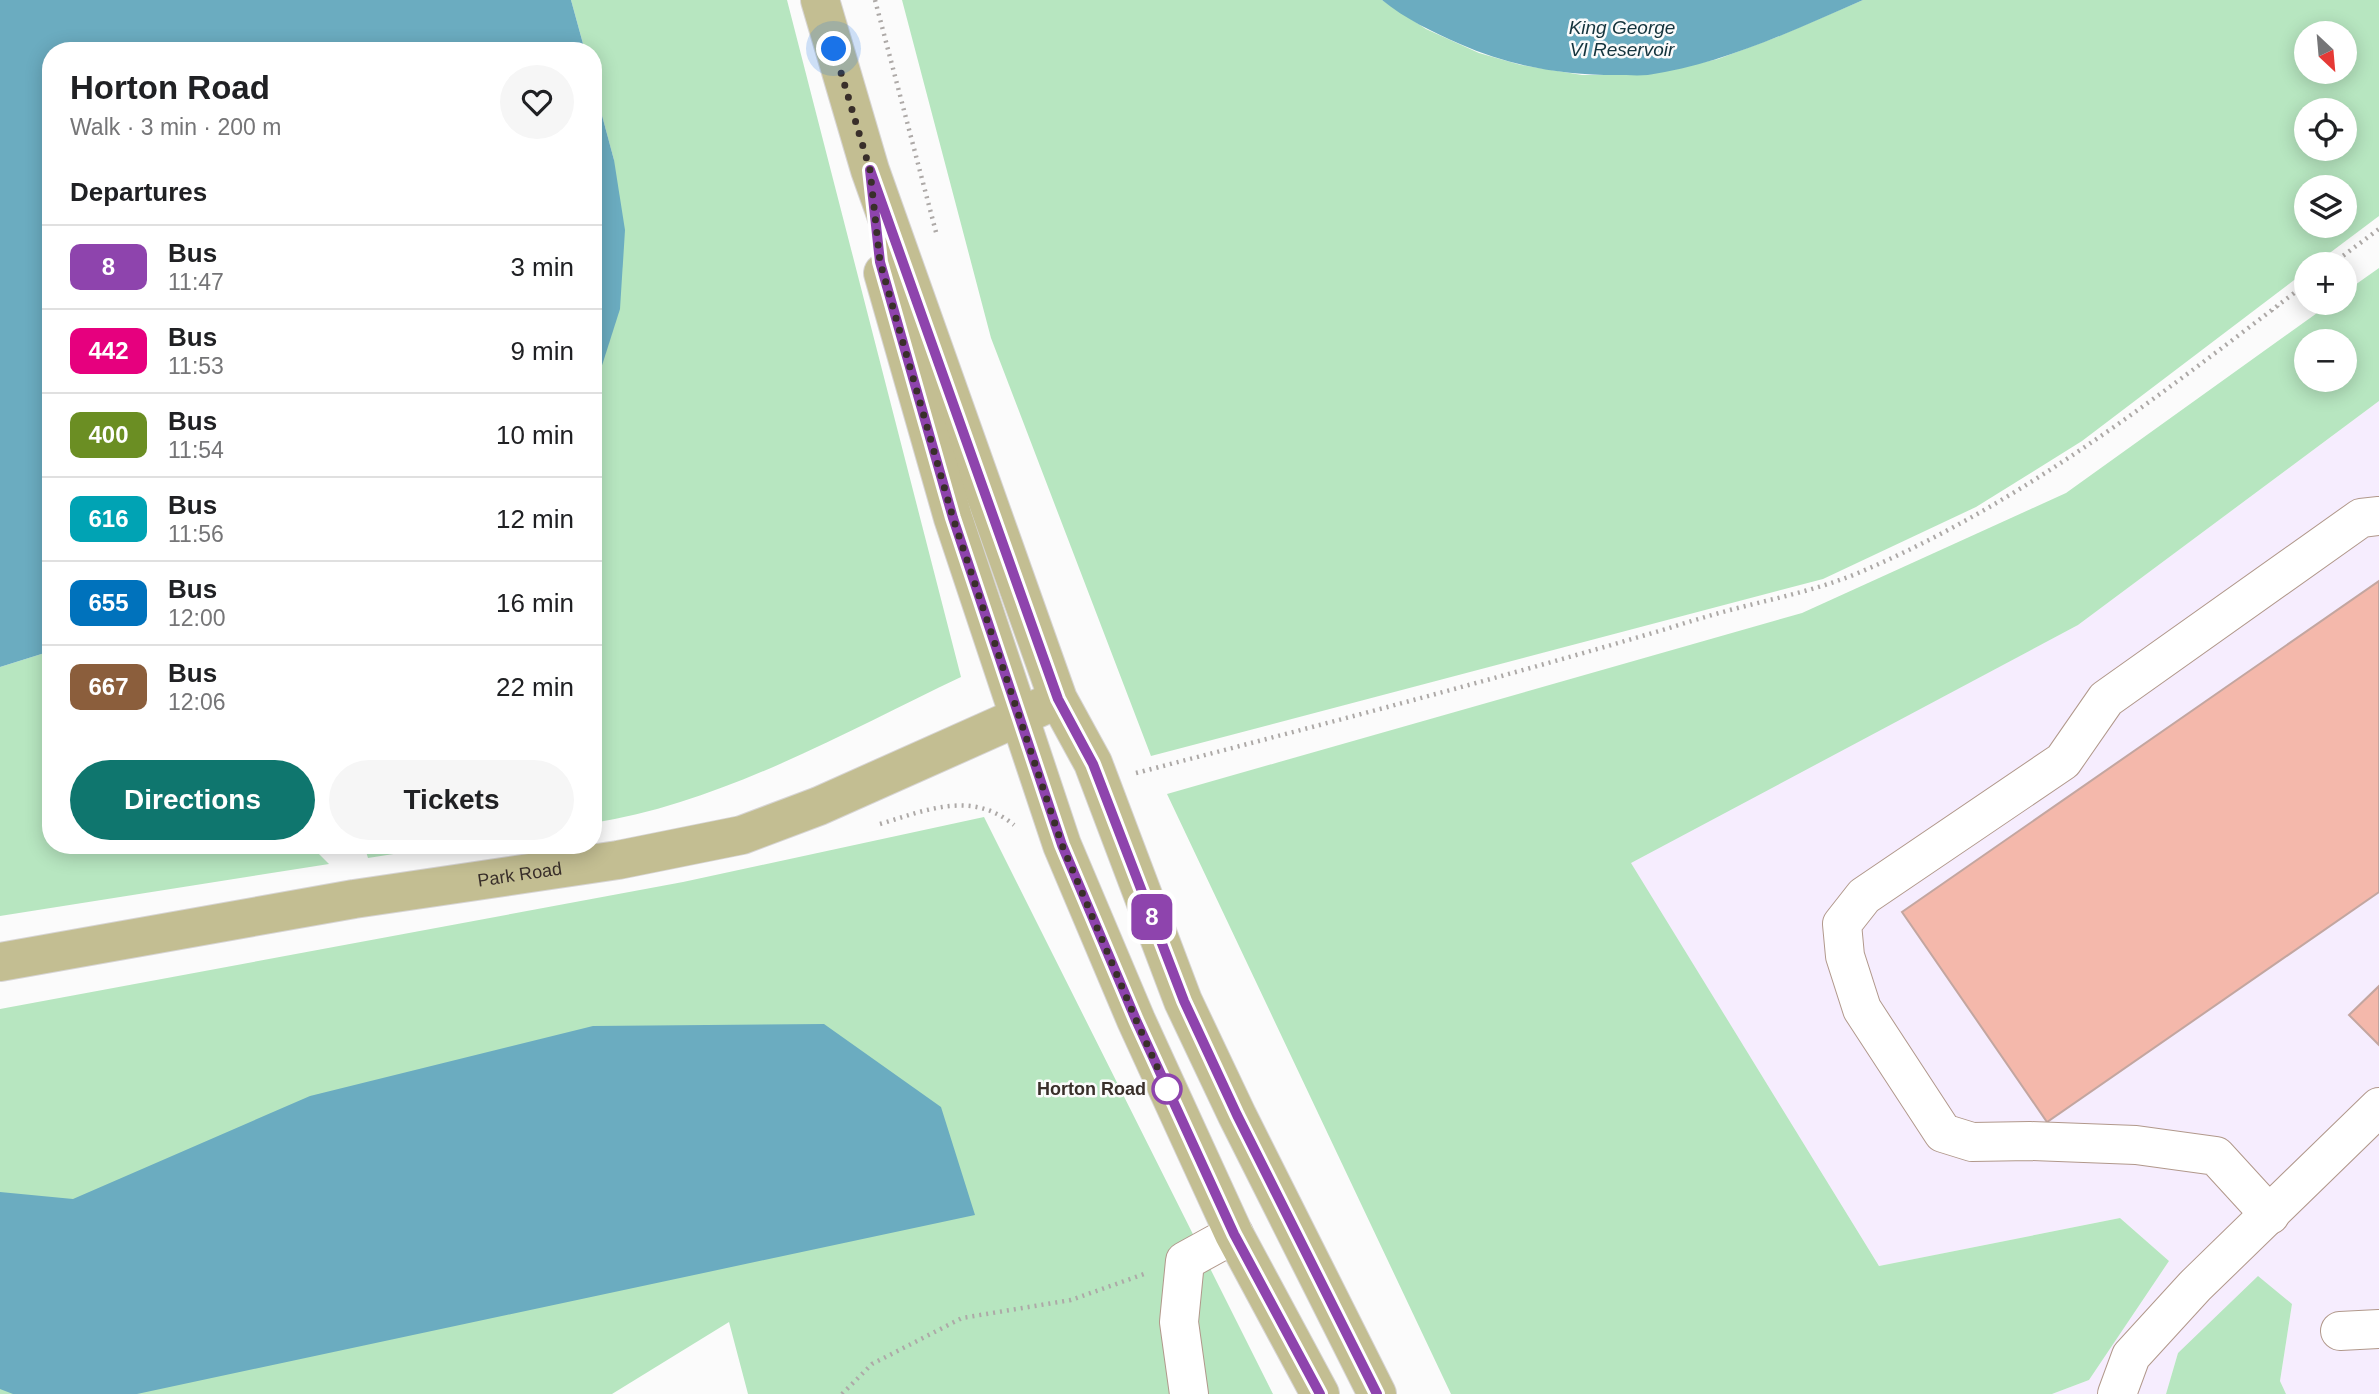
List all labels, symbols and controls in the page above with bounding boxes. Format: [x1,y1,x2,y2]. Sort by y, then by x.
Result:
water label: King George VI Reservoir [1569,17,1675,60]
north arrow [2294,21,2357,84]
map controls [2294,21,2357,392]
your location [816,31,851,66]
button: heart [500,65,574,139]
text: Horton Road [70,69,270,106]
button: locate [2294,98,2357,161]
text: Walk · 3 min · 200 m [70,114,281,140]
button: layers [2294,175,2357,238]
text: Departures [70,177,207,207]
text: Bus [168,238,217,268]
text: 3 min [510,252,574,282]
button: + [2294,252,2357,315]
text: 8 [102,253,115,280]
text: 11:47 [168,269,224,295]
text: Bus [168,322,217,352]
button: − [2294,329,2357,392]
text: 9 min [510,336,574,366]
text: 442 [88,337,129,364]
text: 11:53 [168,353,224,379]
text: Bus [168,406,217,436]
text: 10 min [496,420,574,450]
text: 400 [88,421,129,448]
text: 11:54 [168,437,224,463]
text: Bus [168,490,217,520]
text: 12 min [496,504,574,534]
text: 616 [88,505,129,532]
text: 11:56 [168,521,224,547]
text: Bus [168,574,217,604]
text: 16 min [496,588,574,618]
text: 655 [88,589,129,616]
text: 12:00 [168,605,226,631]
text: Bus [168,658,217,688]
text: 22 min [496,672,574,702]
text: 667 [88,673,129,700]
text: 12:06 [168,689,226,715]
button: Directions [70,760,315,840]
button: Tickets [329,760,574,840]
street label: Park Road [476,858,563,891]
line badge: 8 [1129,894,1175,940]
text: 8 [1145,903,1159,930]
marker: Horton Road [1152,1074,1182,1104]
place label: Horton Road [1037,1079,1146,1099]

